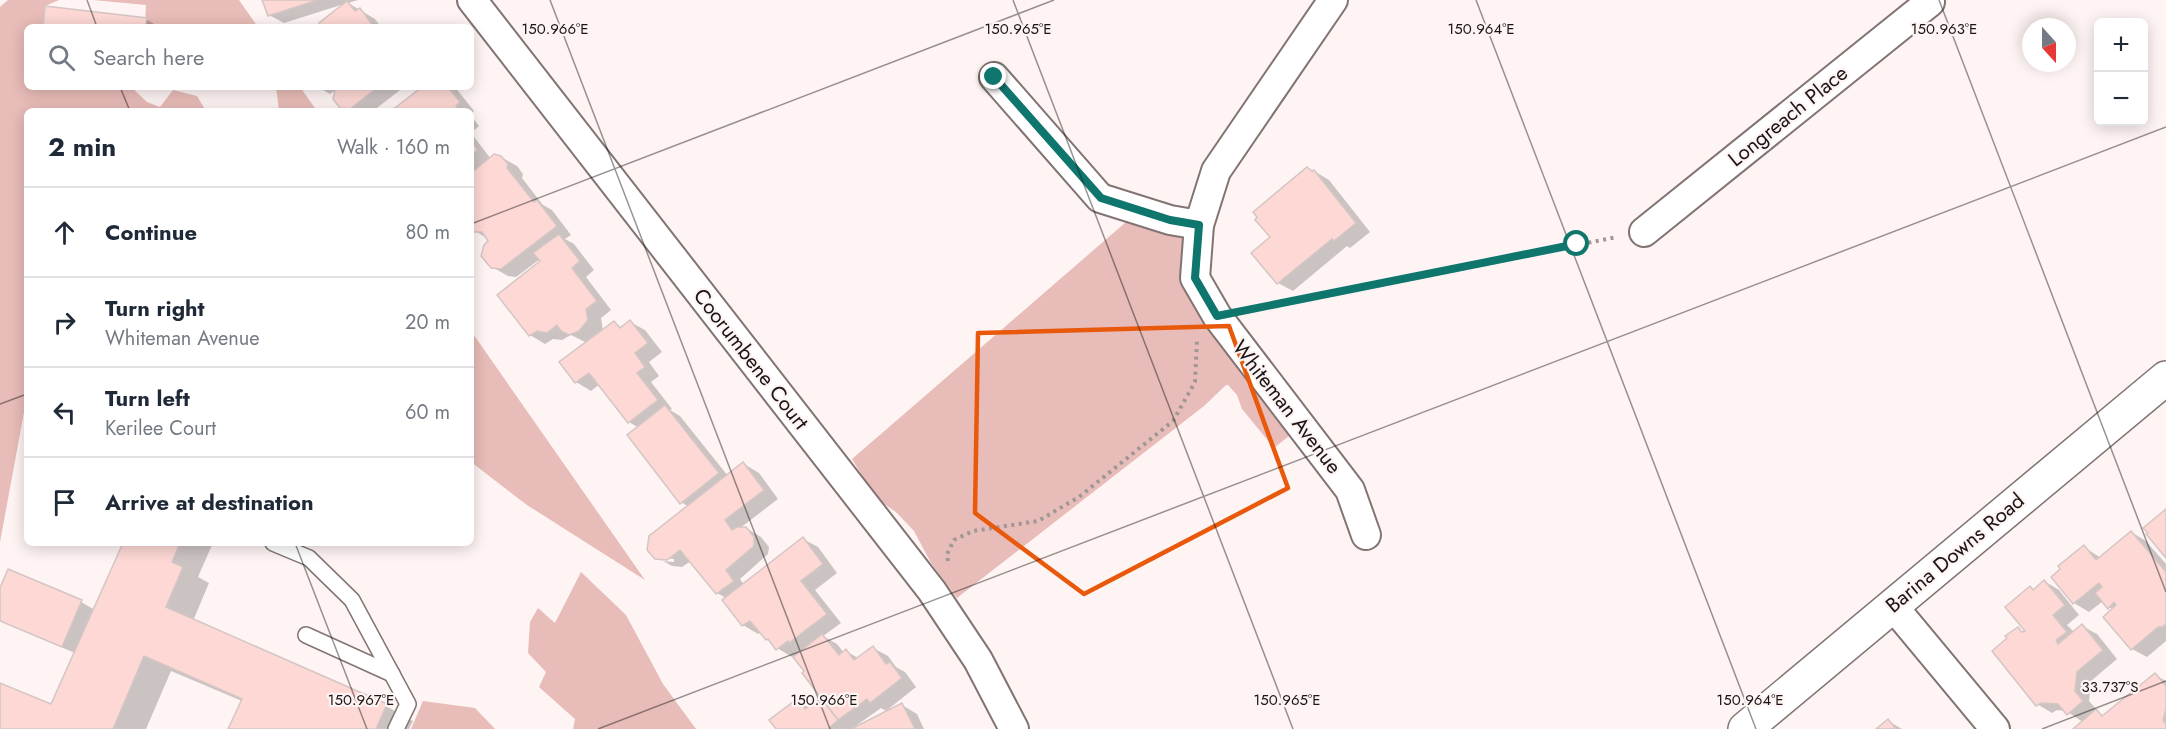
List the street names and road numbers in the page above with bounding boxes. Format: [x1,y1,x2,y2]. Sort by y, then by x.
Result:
street label: Longreach Place [1722,58,1854,174]
street label: Coorumbene Court [686,282,816,436]
street label: Whiteman Avenue [1225,334,1349,480]
street label: Barina Downs Road [1879,486,2031,620]

